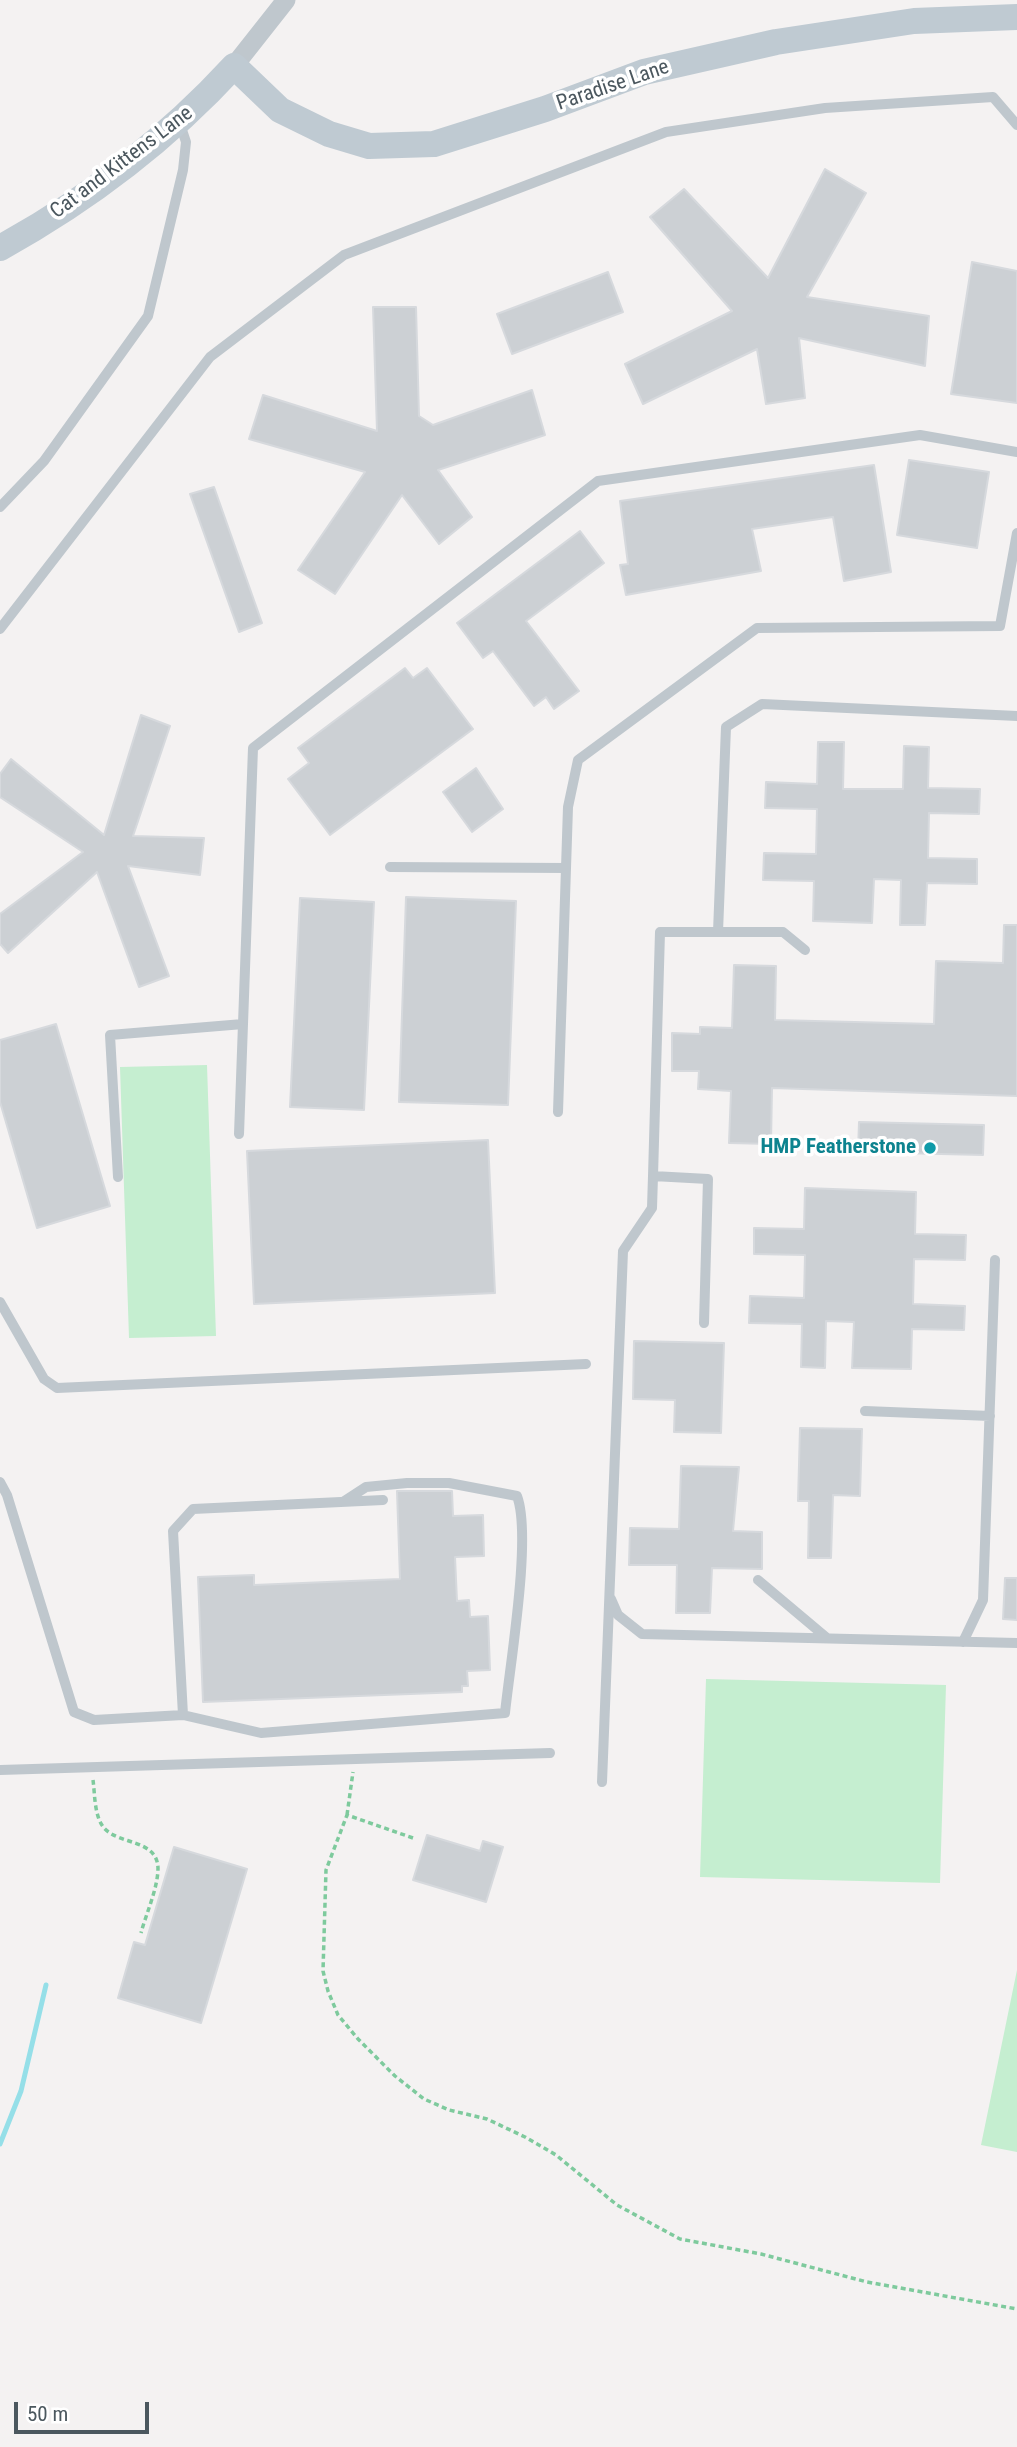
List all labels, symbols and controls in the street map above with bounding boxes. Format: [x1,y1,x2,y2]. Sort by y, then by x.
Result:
street label: Paradise Lane [554,55,672,117]
street label: Cat and Kittens Lane [46,101,198,225]
place label: HMP Featherstone [760,1135,916,1161]
marker: HMP Featherstone [922,1140,938,1156]
scale bar [18,2388,152,2432]
text: 50 m [27,2402,68,2426]

